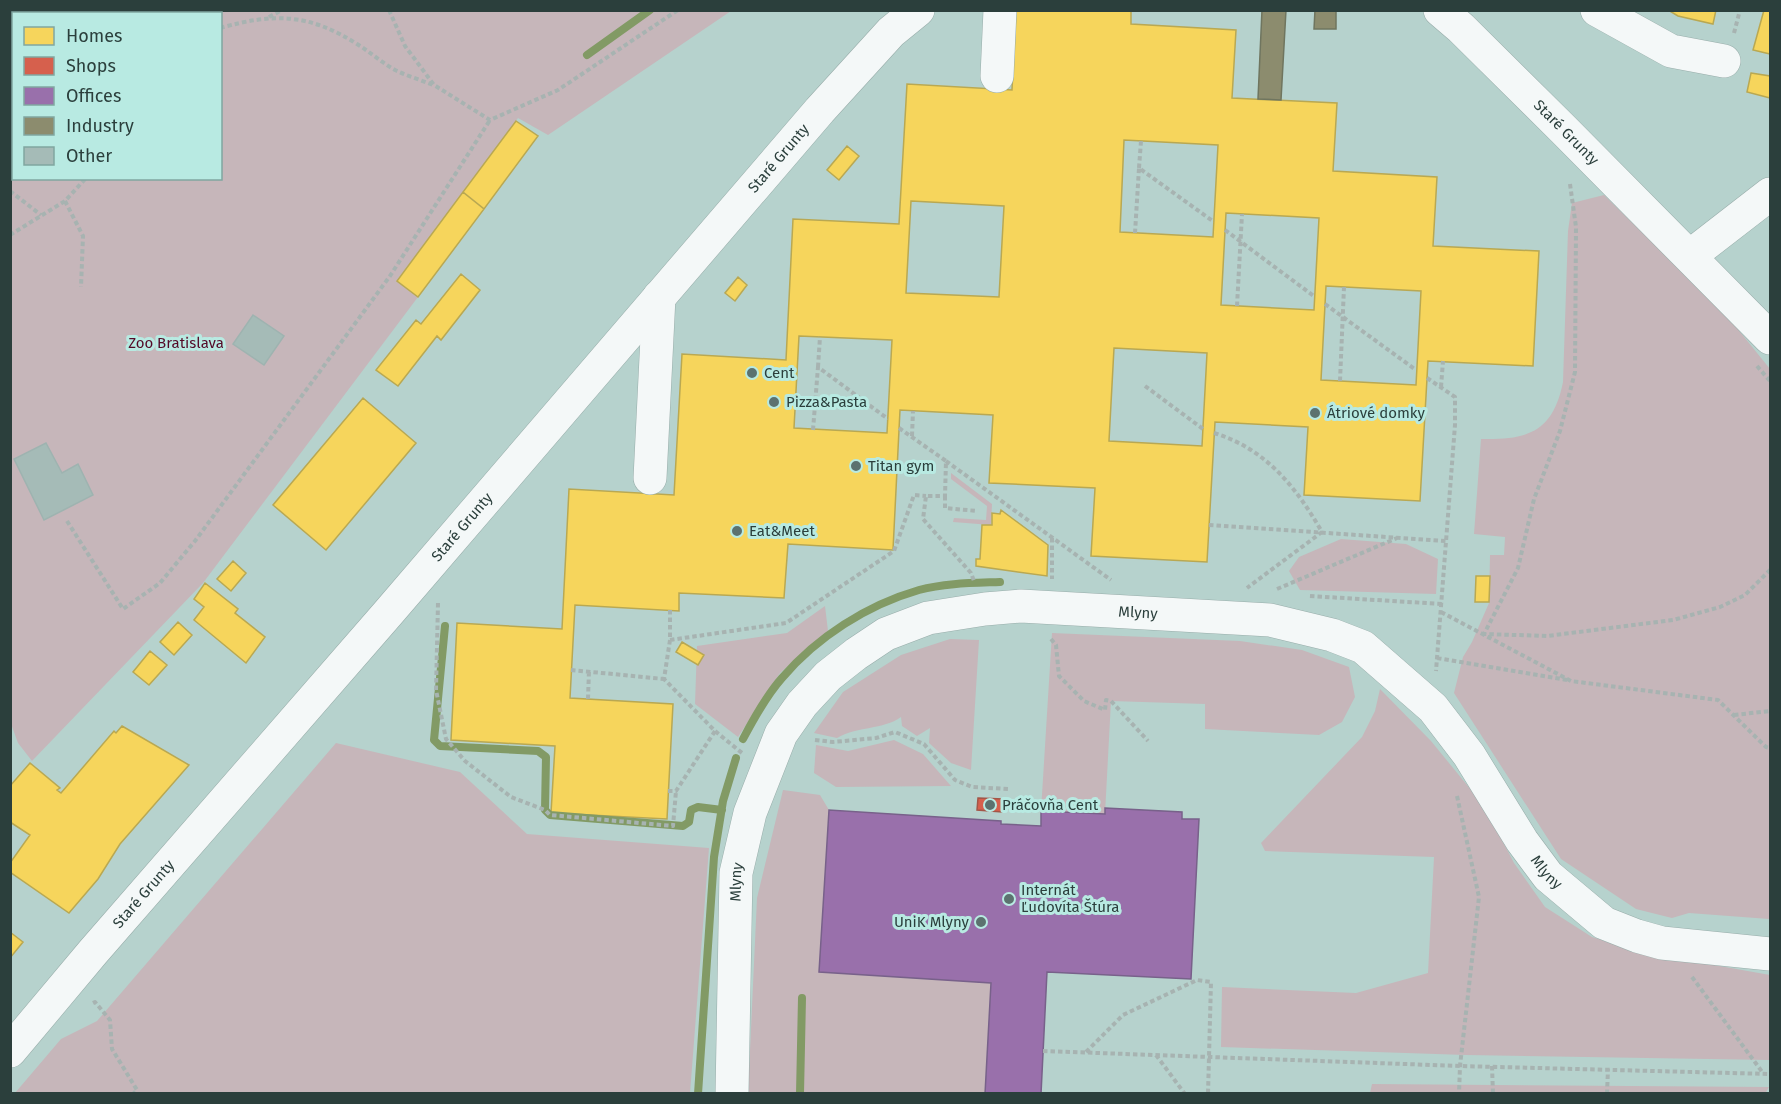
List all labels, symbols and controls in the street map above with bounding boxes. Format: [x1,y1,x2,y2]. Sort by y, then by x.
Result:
legend [12,12,222,180]
text: Homes [66,25,122,47]
text: Shops [66,55,116,77]
text: Offices [66,85,121,107]
street label: Staré Grunty [1530,96,1603,169]
text: Industry [66,115,134,137]
street label: Staré Grunty [744,120,813,196]
text: Other [66,145,112,167]
park label: Zoo Bratislava [128,334,224,352]
place label: Cent [764,364,795,382]
marker: Cent [745,366,759,380]
place label: Pizza&Pasta [786,393,867,411]
marker: Pizza&Pasta [767,395,781,409]
place label: Átriové domky [1327,404,1425,422]
marker: Átriové domky [1308,406,1322,420]
place label: Titan gym [868,457,934,475]
marker: Titan gym [849,459,863,473]
street label: Staré Grunty [428,489,497,565]
place label: Eat&Meet [749,522,815,540]
marker: Eat&Meet [730,524,744,538]
street label: Mlyny [1118,602,1159,623]
place label: Práčovňa Cent [1002,796,1099,814]
marker: Práčovňa Cent [983,798,997,812]
street label: Mlyny [1527,852,1566,893]
street label: Staré Grunty [109,856,178,932]
street label: Mlyny [726,860,747,902]
place label: Internát Ľudovíta Štúra [1021,881,1119,916]
marker: Internát Ľudovíta Štúra [1002,892,1016,906]
place label: UniK Mlyny [894,913,970,931]
marker: UniK Mlyny [974,915,988,929]

